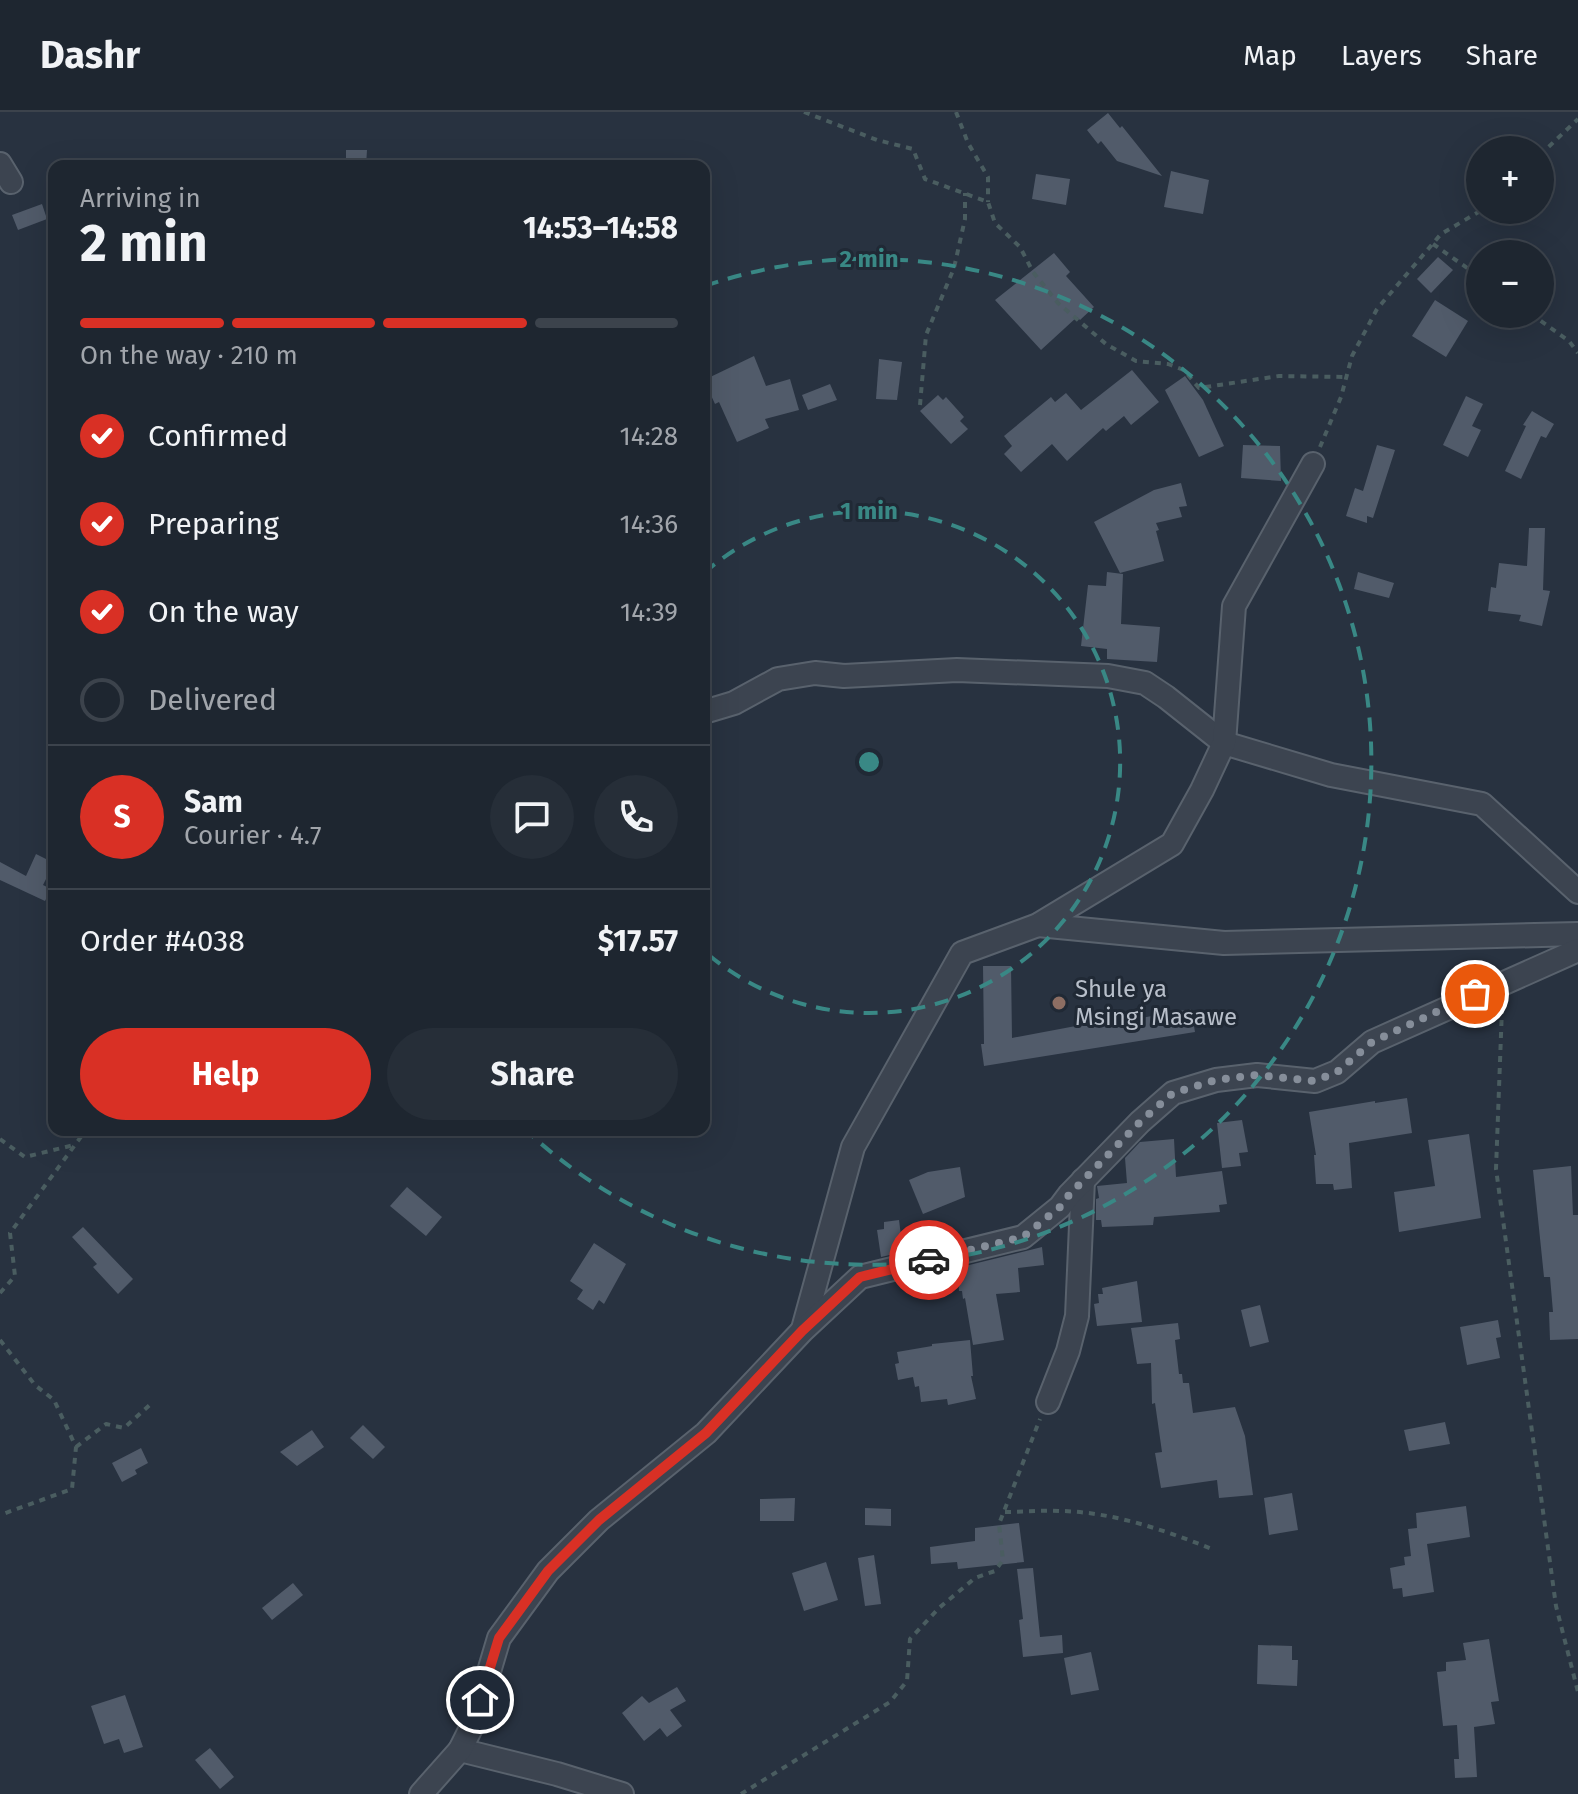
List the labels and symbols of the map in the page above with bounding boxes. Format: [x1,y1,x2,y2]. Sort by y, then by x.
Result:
text: 2 min [840,245,899,273]
text: 1 min [840,497,898,525]
centre of rings [855,748,883,776]
pin [1441,960,1509,1028]
place label: Shule ya Msingi Masawe [1075,975,1237,1031]
marker: Shule ya Msingi Masawe [1050,994,1068,1012]
courier [889,1220,969,1300]
pin [446,1666,514,1734]

